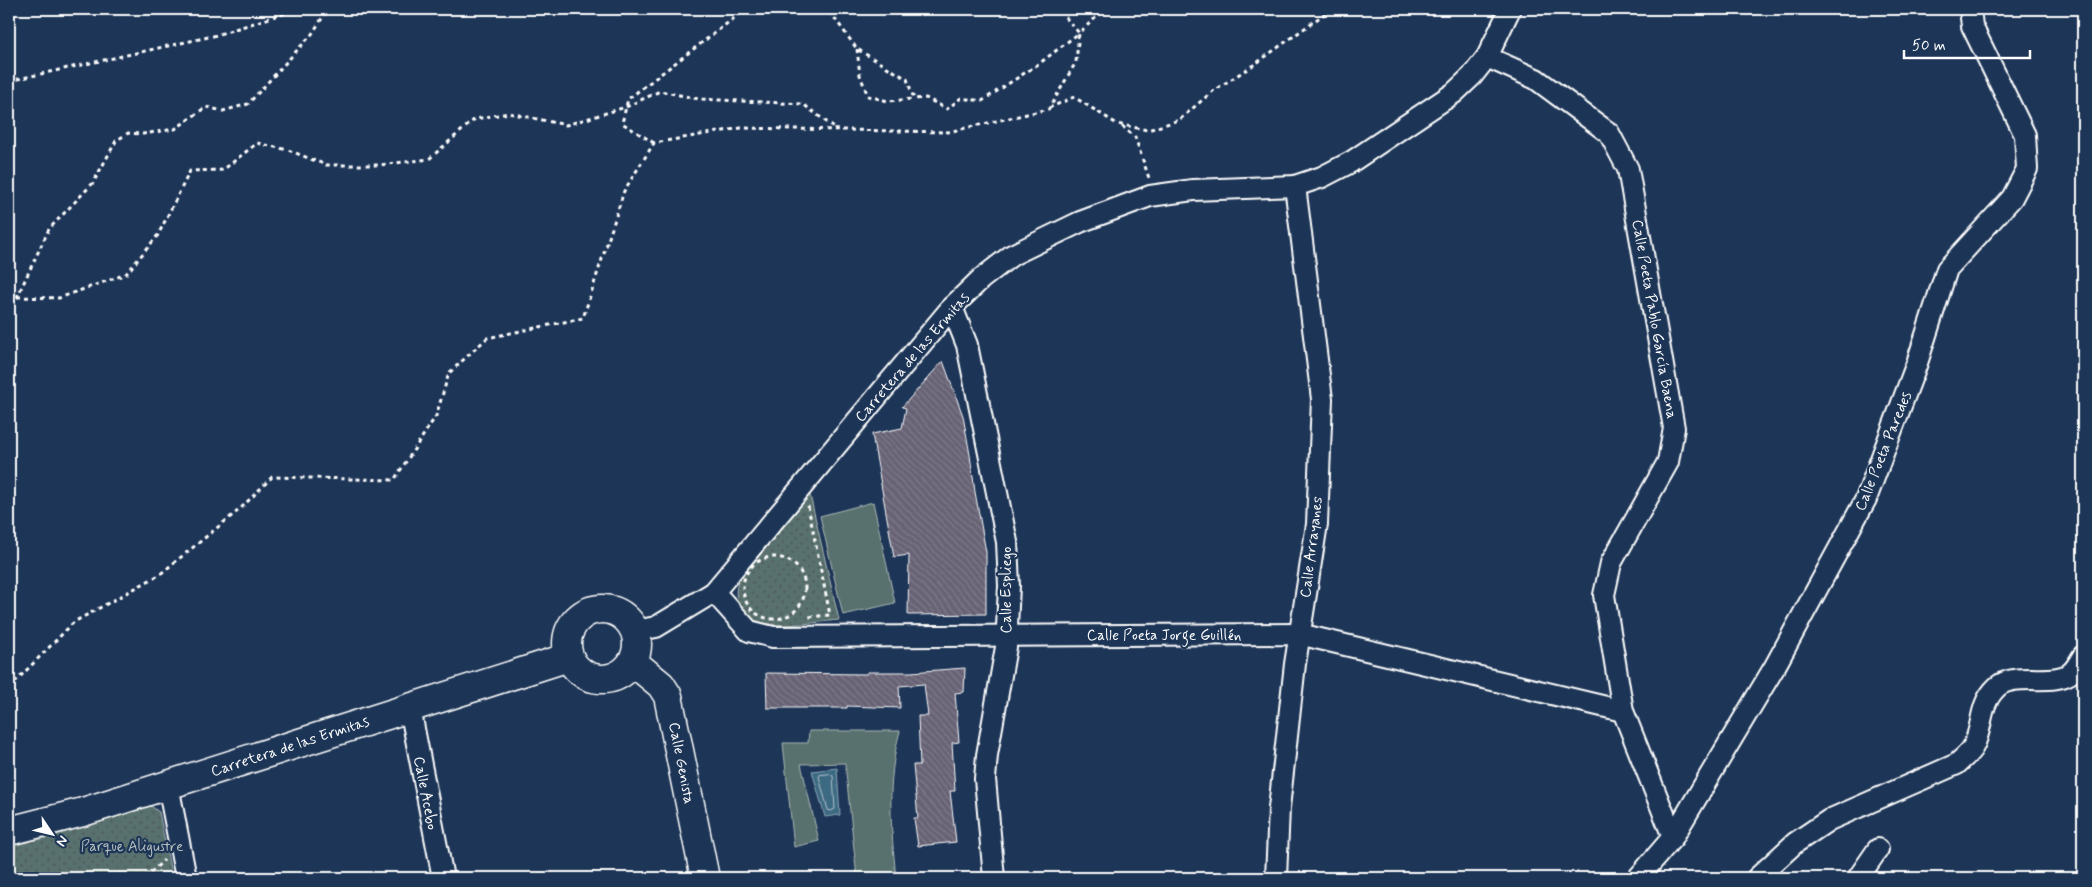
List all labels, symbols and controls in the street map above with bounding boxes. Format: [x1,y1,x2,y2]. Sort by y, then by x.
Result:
scale bar [1904,28,2031,60]
text: 50 m [1912,36,1946,56]
street label: Calle Poeta Pablo García Baena [1627,218,1681,421]
street label: Carretera de las Ermitas [851,289,975,427]
street label: Calle Poeta Paredes [1851,389,1917,514]
street label: Calle Arrayanes [1296,495,1328,599]
street label: Calle Espliego [997,547,1017,633]
street label: Calle Poeta Jorge Guillén [1087,626,1241,647]
street label: Carretera de las Ermitas [209,712,372,782]
street label: Calle Genista [663,721,699,806]
street label: Calle Acebo [408,755,442,832]
north arrow [28,810,78,860]
text: N [52,832,72,850]
park label: Parque Aligustre [81,837,183,857]

